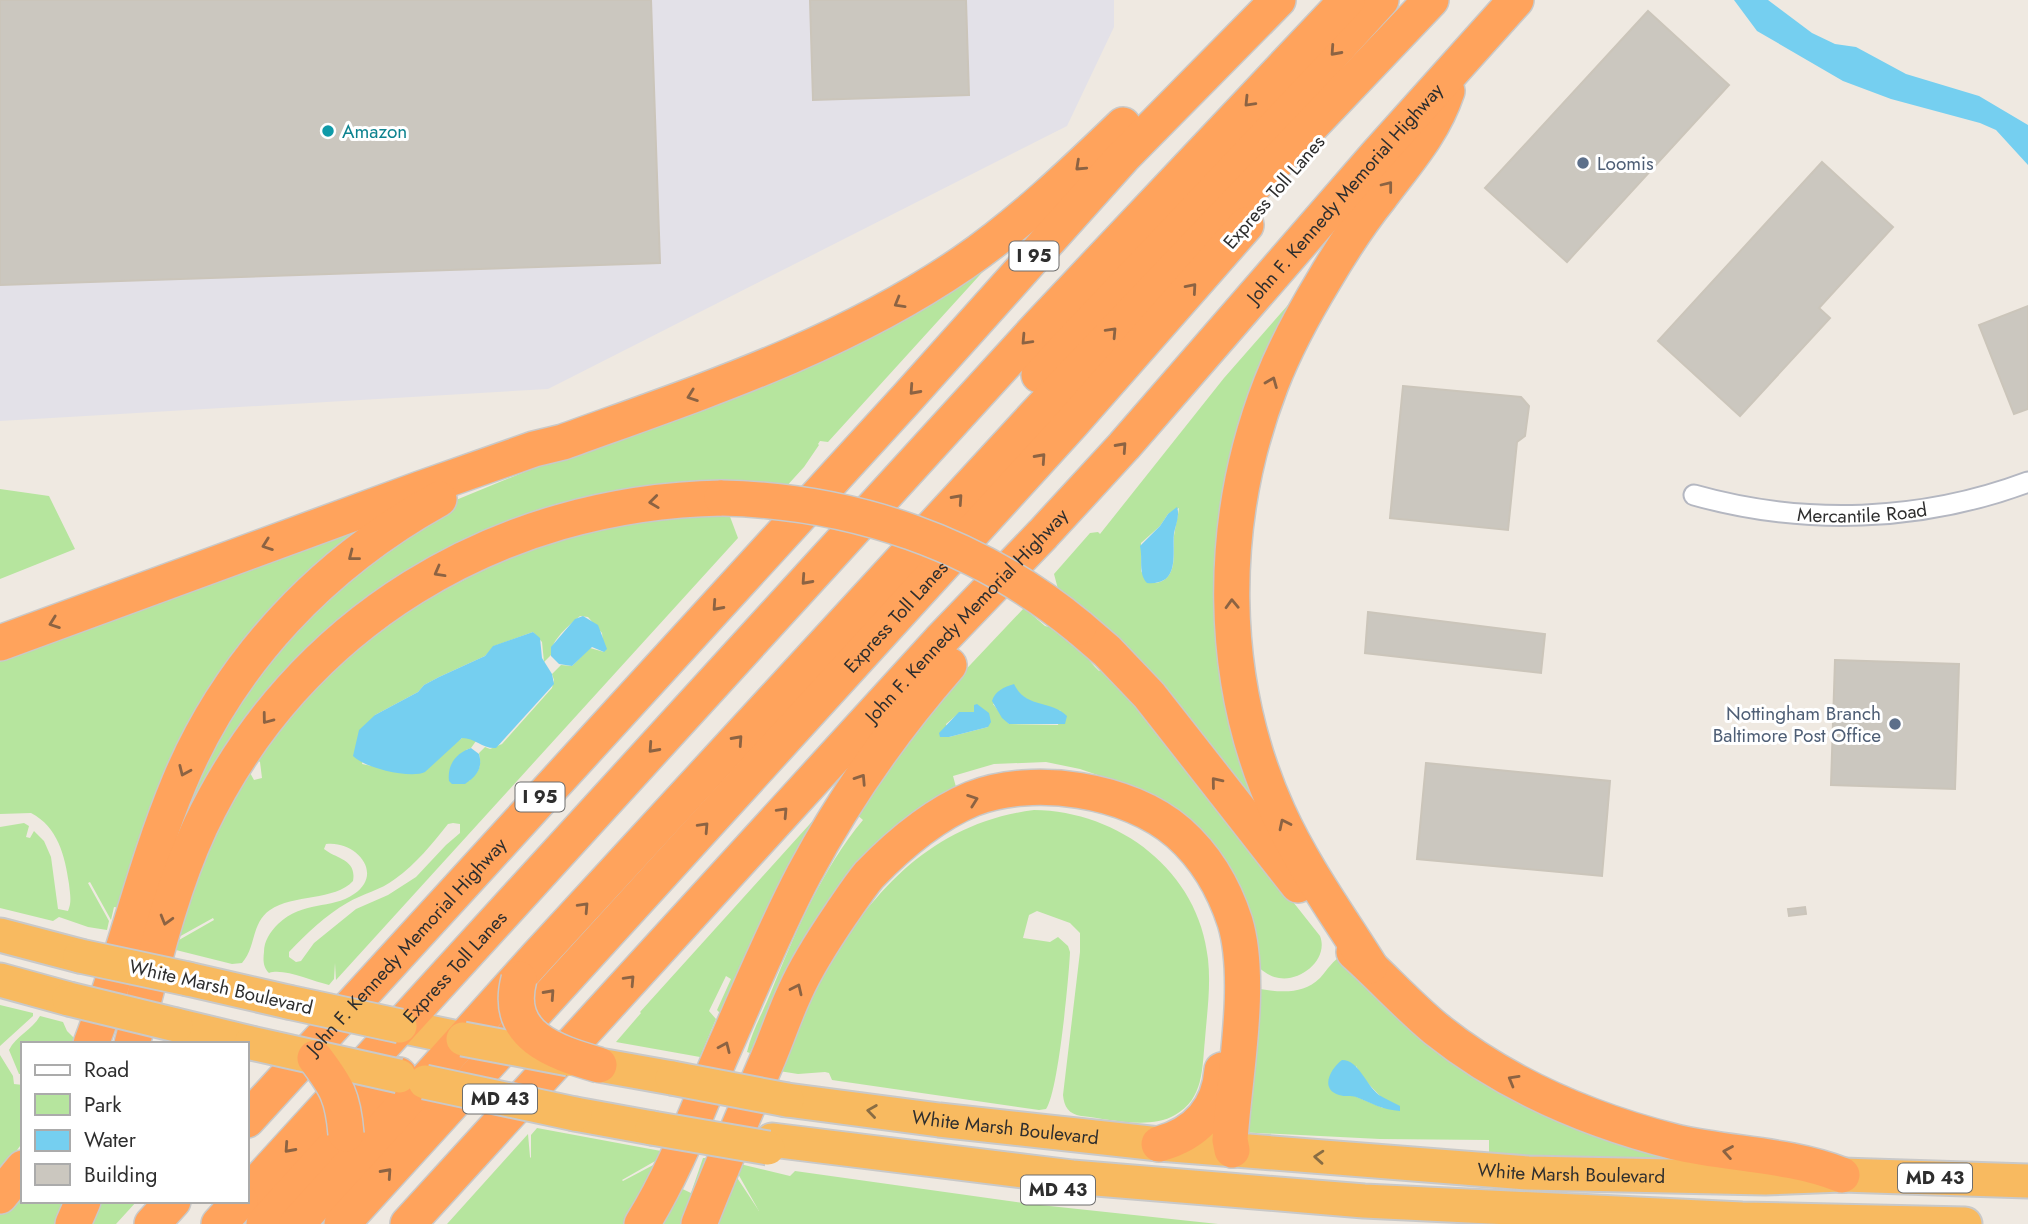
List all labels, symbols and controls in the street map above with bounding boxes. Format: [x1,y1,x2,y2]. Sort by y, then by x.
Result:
one-way arrow [1331,42,1343,55]
street label: John F. Kennedy Memorial Highway [1238,76,1449,312]
one-way arrow [1244,94,1257,107]
place label: Amazon [342,118,407,145]
marker: Amazon [320,123,336,139]
street label: Express Toll Lanes [1217,129,1331,255]
place label: Loomis [1597,150,1654,177]
marker: Loomis [1575,155,1591,171]
one-way arrow [1075,158,1088,171]
one-way arrow [1379,182,1392,194]
road number: I 95 [1010,242,1058,270]
one-way arrow [1184,283,1196,296]
one-way arrow [893,295,906,308]
one-way arrow [1104,327,1117,340]
one-way arrow [1022,332,1035,345]
one-way arrow [1264,376,1278,388]
one-way arrow [909,382,922,395]
one-way arrow [686,387,698,401]
one-way arrow [1114,442,1126,455]
one-way arrow [1032,453,1045,466]
one-way arrow [950,494,962,507]
one-way arrow [648,495,660,510]
street label: Mercantile Road [1796,495,1929,529]
street label: John F. Kennedy Memorial Highway [857,502,1074,731]
one-way arrow [262,537,274,551]
one-way arrow [348,547,361,560]
street label: Express Toll Lanes [837,554,954,678]
one-way arrow [434,563,446,577]
one-way arrow [802,572,815,585]
one-way arrow [713,597,725,610]
one-way arrow [1224,598,1239,609]
one-way arrow [48,615,60,629]
place label: Nottingham Branch Baltimore Post Office [1713,700,1881,749]
one-way arrow [263,711,276,723]
marker: Nottingham Branch Baltimore Post Office [1887,716,1903,732]
one-way arrow [730,735,742,748]
one-way arrow [649,740,661,753]
one-way arrow [178,764,192,776]
one-way arrow [853,774,866,787]
one-way arrow [1212,778,1224,791]
road number: I 95 [516,782,564,812]
one-way arrow [967,794,979,808]
one-way arrow [775,807,788,820]
one-way arrow [1278,819,1292,831]
one-way arrow [695,822,708,835]
street label: John F. Kennedy Memorial Highway [298,831,513,1063]
one-way arrow [575,902,588,915]
street label: Express Toll Lanes [396,904,513,1029]
one-way arrow [160,914,174,926]
street label: White Marsh Boulevard [126,953,316,1021]
one-way arrow [621,975,634,988]
one-way arrow [789,984,803,996]
one-way arrow [542,989,554,1002]
one-way arrow [717,1041,731,1054]
legend [21,1042,248,1203]
text: Road [84,1055,129,1085]
one-way arrow [1508,1075,1520,1088]
road number: MD 43 [463,1084,537,1114]
text: Park [84,1090,122,1120]
street label: White Marsh Boulevard [910,1103,1100,1151]
one-way arrow [866,1104,877,1119]
text: Water [84,1125,137,1155]
one-way arrow [285,1140,297,1153]
one-way arrow [1722,1145,1733,1160]
one-way arrow [1313,1150,1324,1165]
street label: White Marsh Boulevard [1476,1156,1665,1189]
text: Building [84,1160,157,1190]
road number: MD 43 [1898,1163,1972,1192]
one-way arrow [379,1169,392,1182]
road number: MD 43 [1021,1176,1095,1204]

